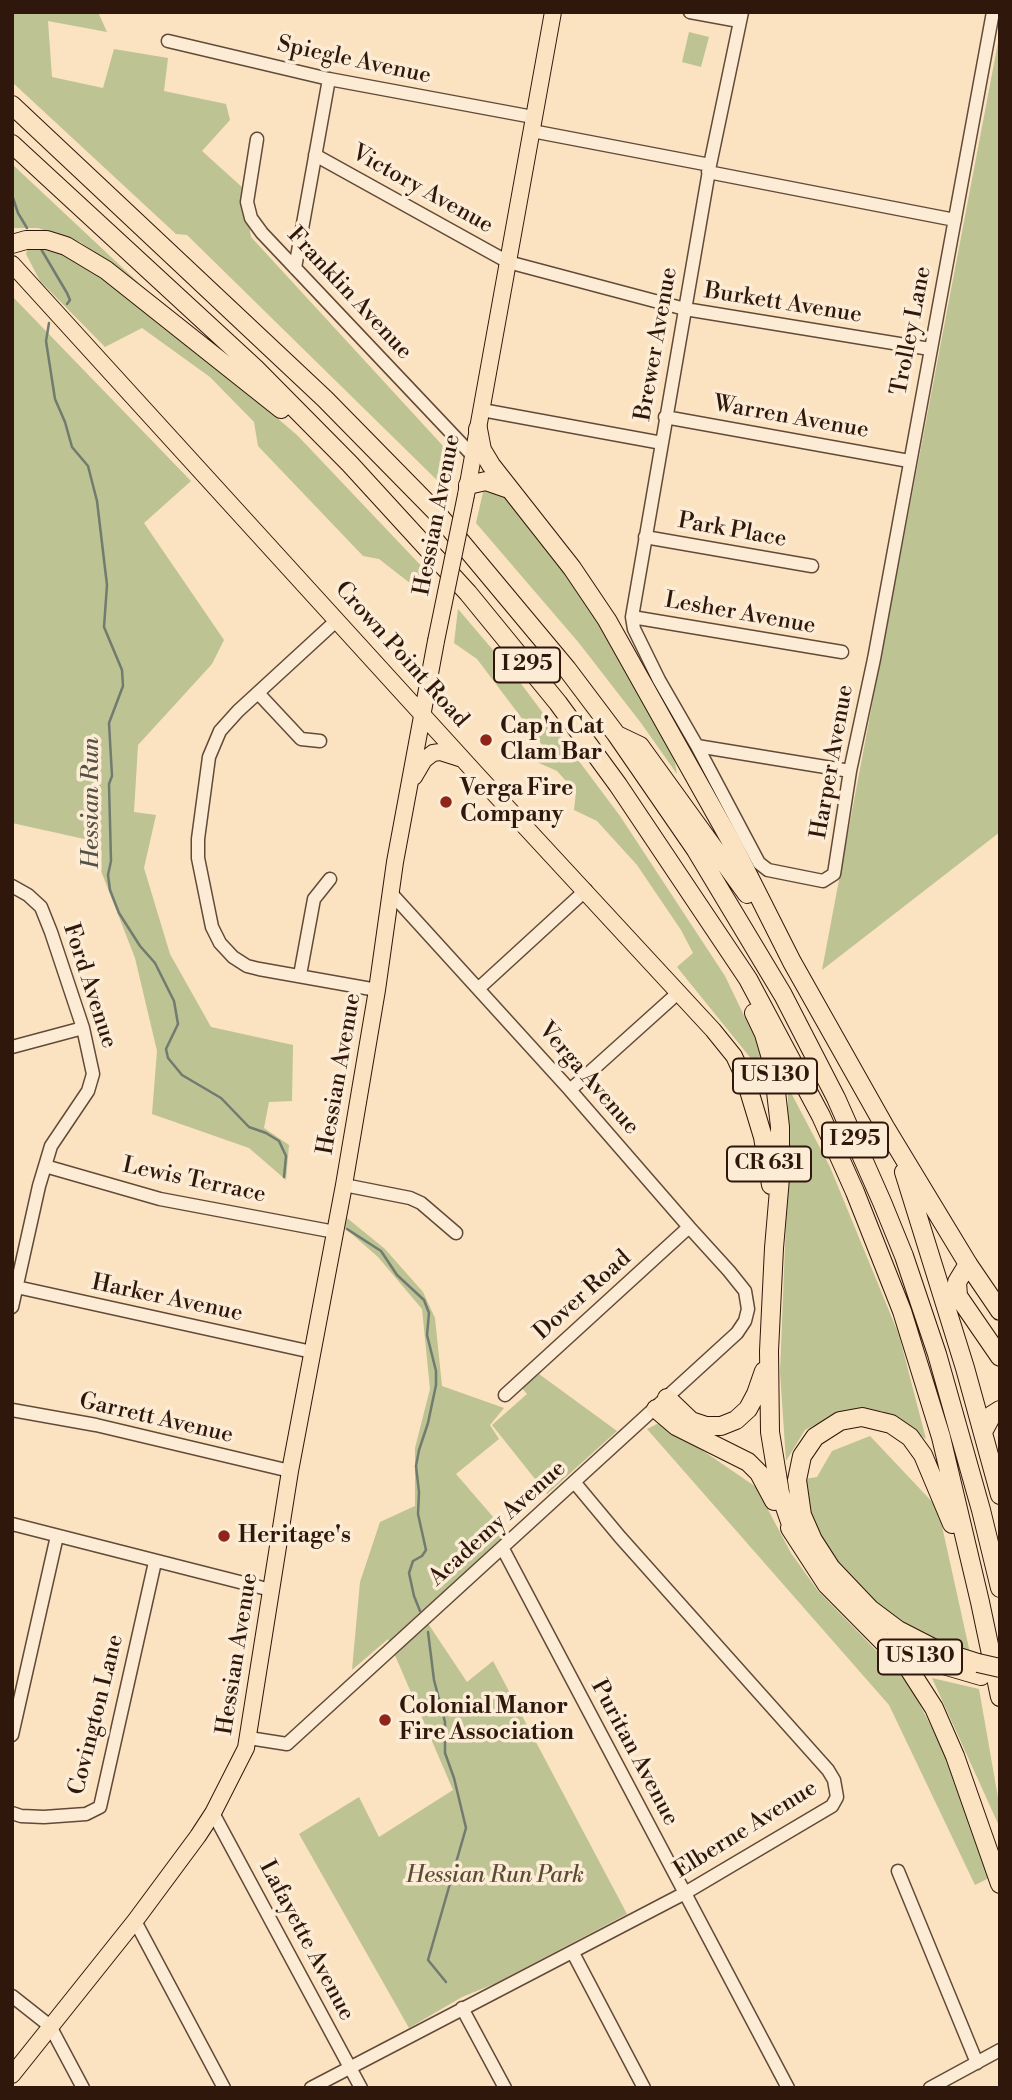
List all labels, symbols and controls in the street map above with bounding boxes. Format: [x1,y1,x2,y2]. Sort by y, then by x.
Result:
street label: Spiegle Avenue [275,31,433,91]
street label: Victory Avenue [346,140,498,240]
street label: Franklin Avenue [281,222,417,366]
street label: Trolley Lane [886,264,938,398]
street label: Brewer Avenue [630,265,684,423]
street label: Burkett Avenue [702,278,864,330]
street label: Warren Avenue [711,391,871,445]
street label: Hessian Avenue [409,432,467,598]
street label: Park Place [675,508,789,554]
street label: Crown Point Road [328,576,474,734]
street label: Lesher Avenue [662,587,818,641]
road number: I 295 [494,648,560,682]
street label: Harper Avenue [806,683,860,841]
place label: Cap'n Cat Clam Bar [500,713,604,767]
marker: Cap'n Cat Clam Bar [478,732,494,748]
water label: Hessian Run [78,737,106,869]
place label: Verga Fire Company [460,775,573,829]
marker: Verga Fire Company [438,794,454,810]
street label: Ford Avenue [56,920,122,1052]
street label: Hessian Avenue [312,991,368,1157]
street label: Verga Avenue [532,1017,644,1141]
road number: US 130 [733,1058,817,1094]
road number: I 295 [822,1122,888,1158]
road number: CR 631 [727,1146,811,1182]
street label: Lewis Terrace [120,1152,268,1210]
street label: Dover Road [529,1245,637,1347]
street label: Harker Avenue [89,1270,245,1328]
street label: Garrett Avenue [76,1388,236,1450]
street label: Academy Avenue [424,1455,572,1593]
place label: Heritage's [238,1522,351,1550]
marker: Heritage's [216,1528,232,1544]
street label: Hessian Avenue [212,1571,264,1737]
street label: Covington Lane [64,1632,130,1798]
road number: US 130 [878,1640,962,1674]
street label: Puritan Avenue [584,1675,684,1831]
place label: Colonial Manor Fire Association [399,1693,574,1747]
marker: Colonial Manor Fire Association [377,1712,393,1728]
street label: Elberne Avenue [669,1775,823,1885]
street label: Lafayette Avenue [252,1856,360,2026]
park label: Hessian Run Park [406,1862,584,1890]

